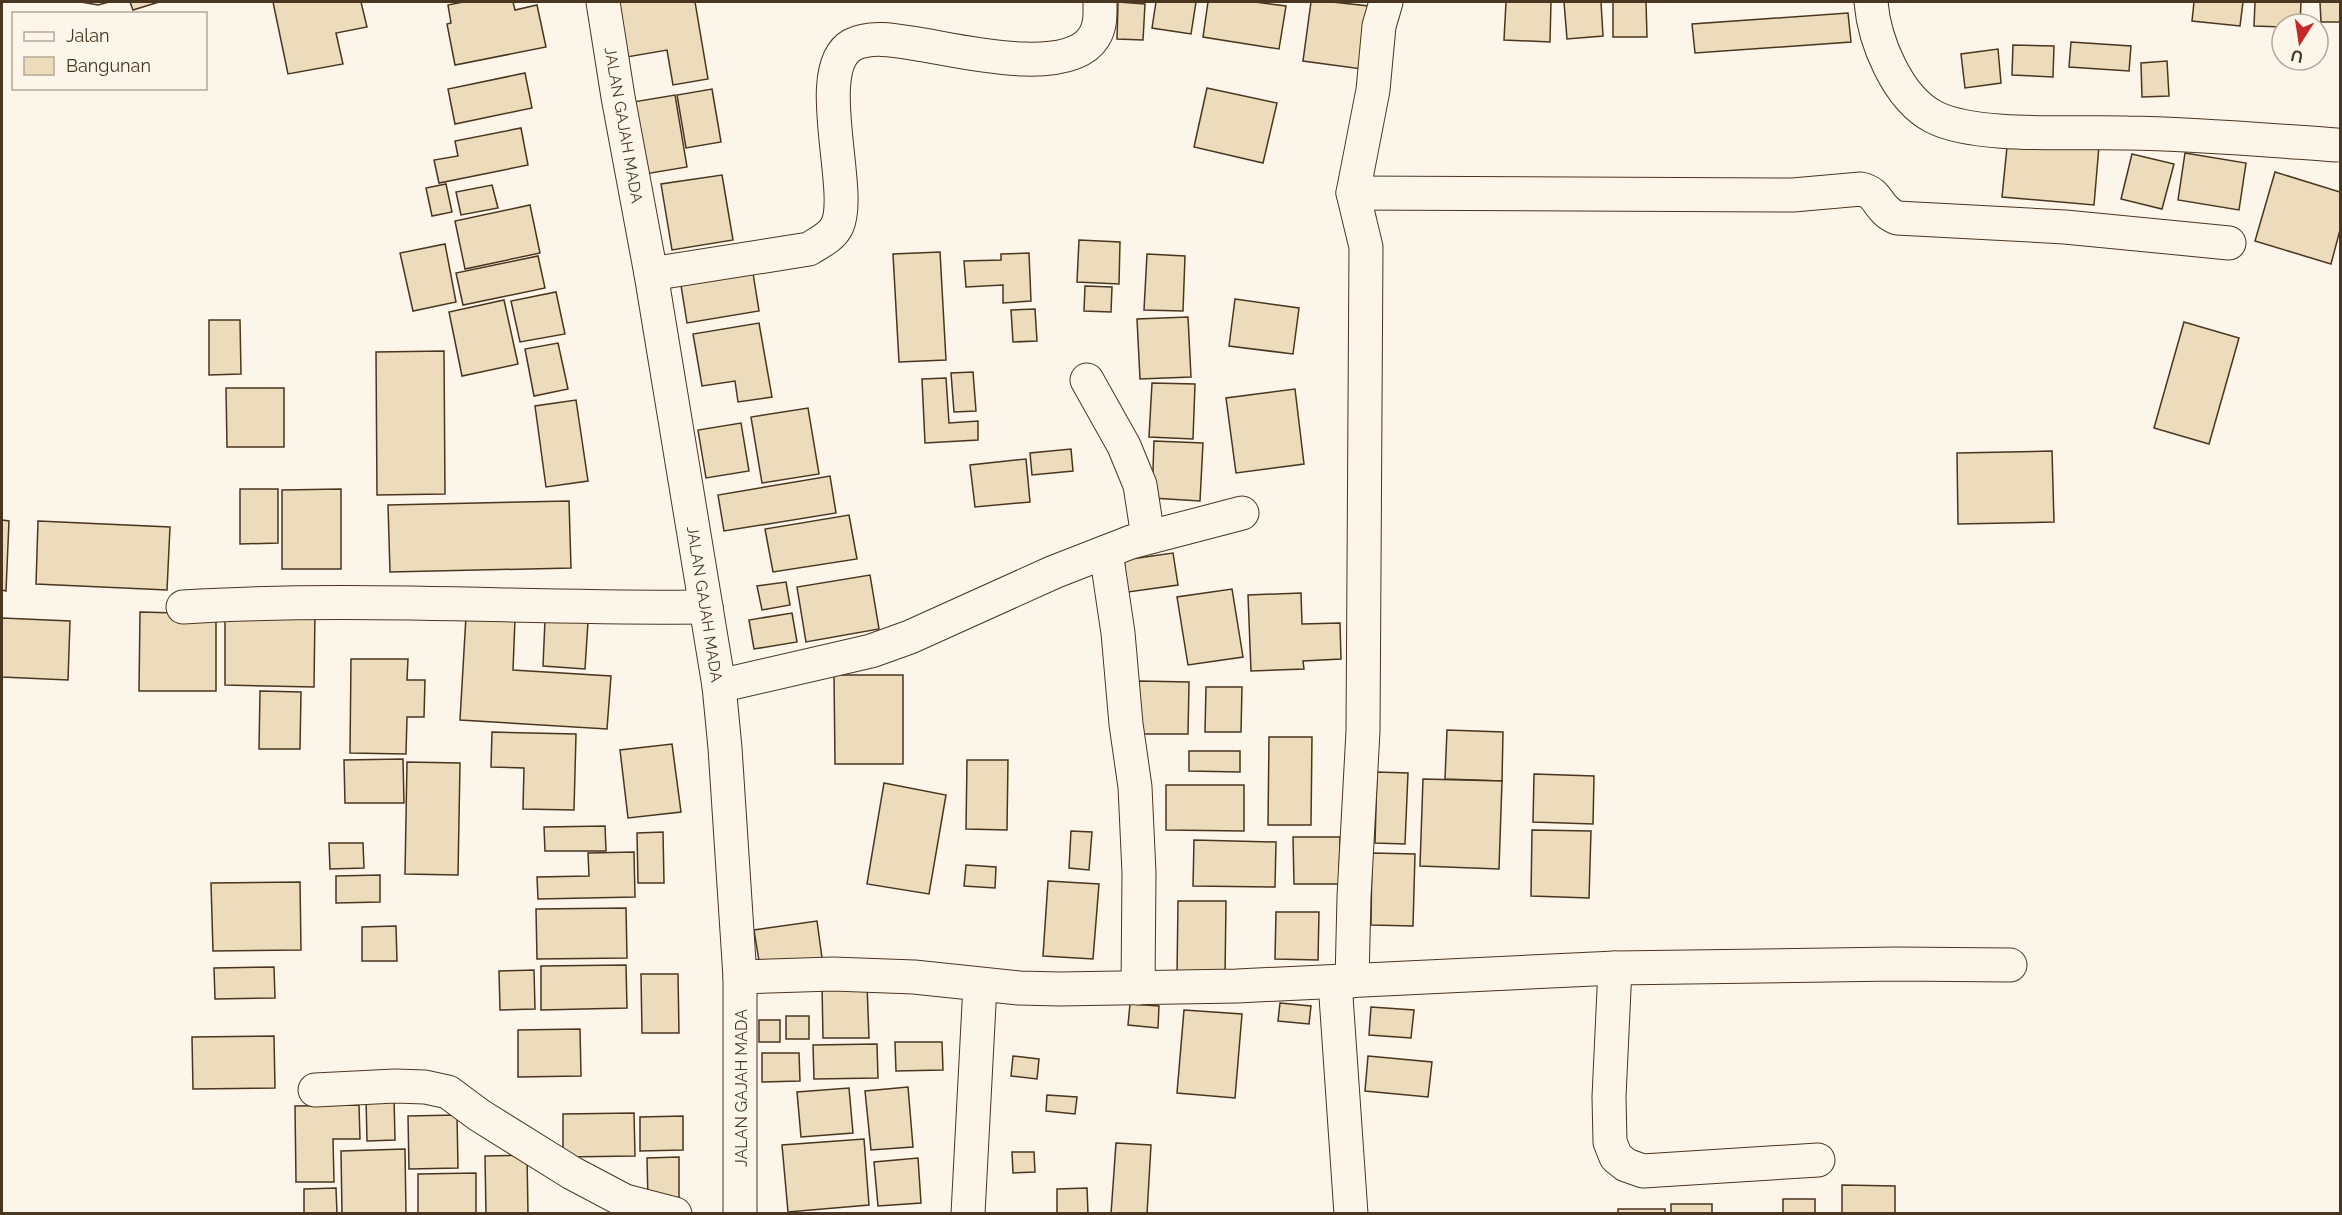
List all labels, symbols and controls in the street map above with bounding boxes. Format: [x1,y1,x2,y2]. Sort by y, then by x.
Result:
legend [12,12,207,90]
north arrow [2270,12,2330,72]
text: Jalan [66,25,110,46]
street label: JALAN GAJAH MADA [600,46,647,205]
text: U [2289,46,2305,67]
text: Bangunan [66,55,151,76]
street label: JALAN GAJAH MADA [683,525,726,684]
street label: JALAN GAJAH MADA [732,1009,751,1167]

